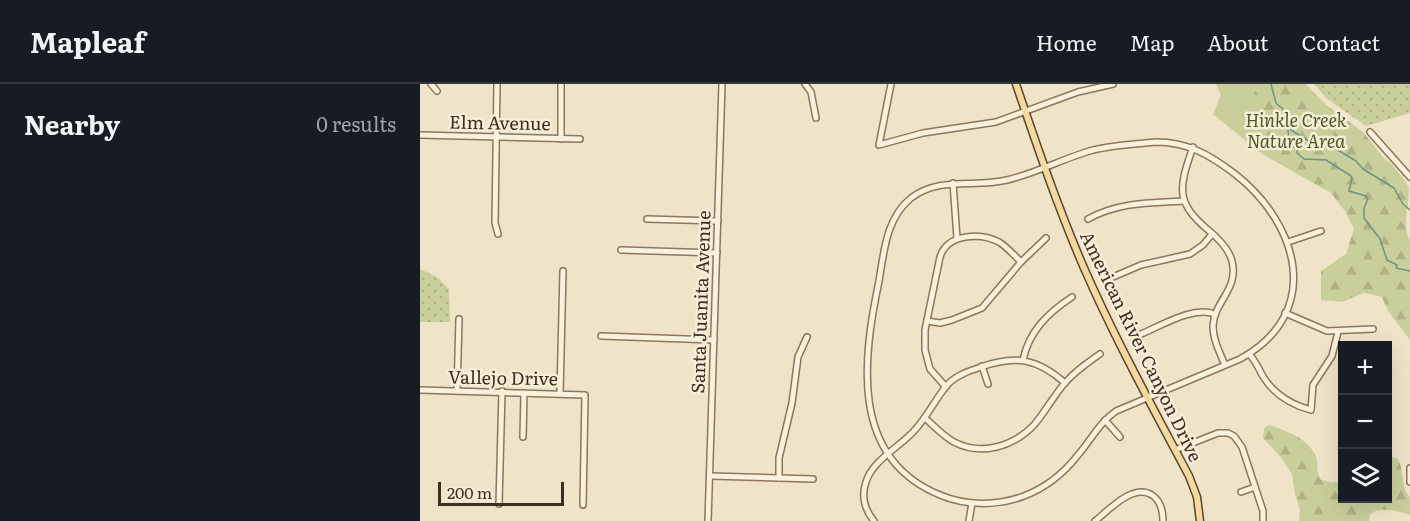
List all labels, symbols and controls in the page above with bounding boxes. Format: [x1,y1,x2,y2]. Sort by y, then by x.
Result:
text: Mapleaf [30,20,145,62]
text: Home [1036,26,1097,57]
text: Map [1130,26,1174,57]
text: About [1207,26,1269,57]
text: Contact [1302,26,1380,57]
text: Nearby [24,104,120,143]
park label: Hinkle Creek Nature Area [1245,106,1347,154]
text: 0 results [316,108,396,138]
street label: Elm Avenue [449,108,551,136]
street label: Santa Juanita Avenue [683,210,717,394]
street label: American River Canyon Drive [1074,226,1210,466]
map controls [1338,341,1392,503]
button: + [1338,341,1392,395]
street label: Vallejo Drive [448,363,558,391]
button: − [1338,395,1392,449]
button: layers [1338,449,1392,503]
scale bar [438,479,564,506]
text: 200 m [447,480,492,504]

